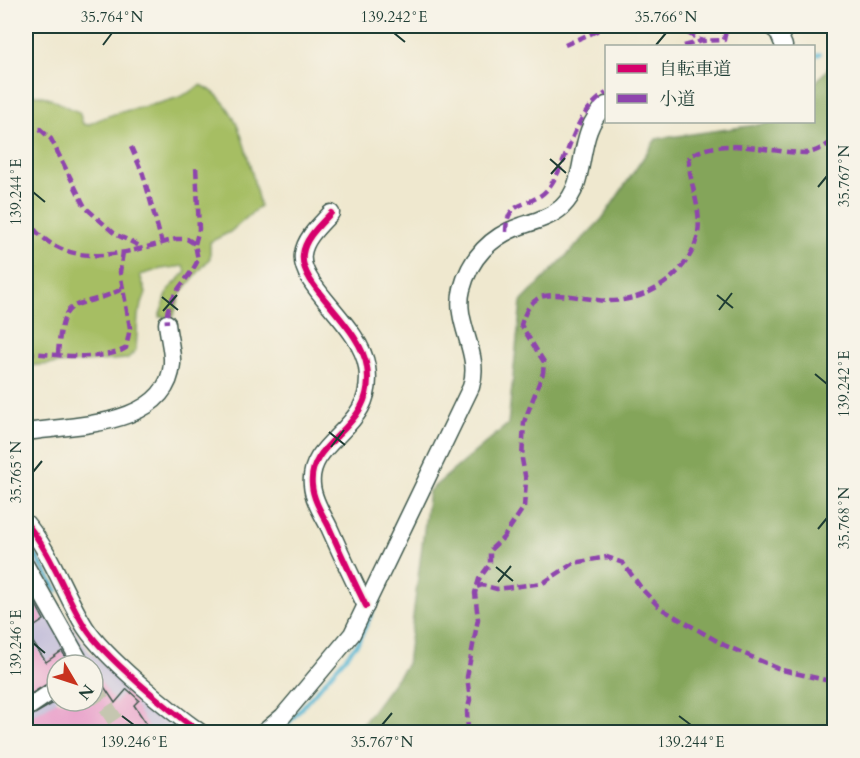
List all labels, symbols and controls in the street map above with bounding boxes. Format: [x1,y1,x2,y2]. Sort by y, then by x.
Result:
text: 35.764°N [81,7,144,27]
text: 139.242°E [361,7,427,27]
text: 35.766°N [635,7,698,27]
legend [605,45,815,123]
text: 自転車道 [659,57,731,82]
text: 小道 [659,87,695,112]
text: 35.767°N [834,144,854,207]
text: 139.244°E [6,159,26,225]
text: 139.242°E [834,351,854,417]
text: 35.765°N [6,440,26,503]
text: 35.768°N [834,486,854,549]
text: 139.246°E [6,610,26,676]
north arrow [45,653,105,713]
text: N [73,679,99,704]
text: 139.246°E [101,732,167,752]
text: 35.767°N [351,732,414,752]
text: 139.244°E [658,732,724,752]

